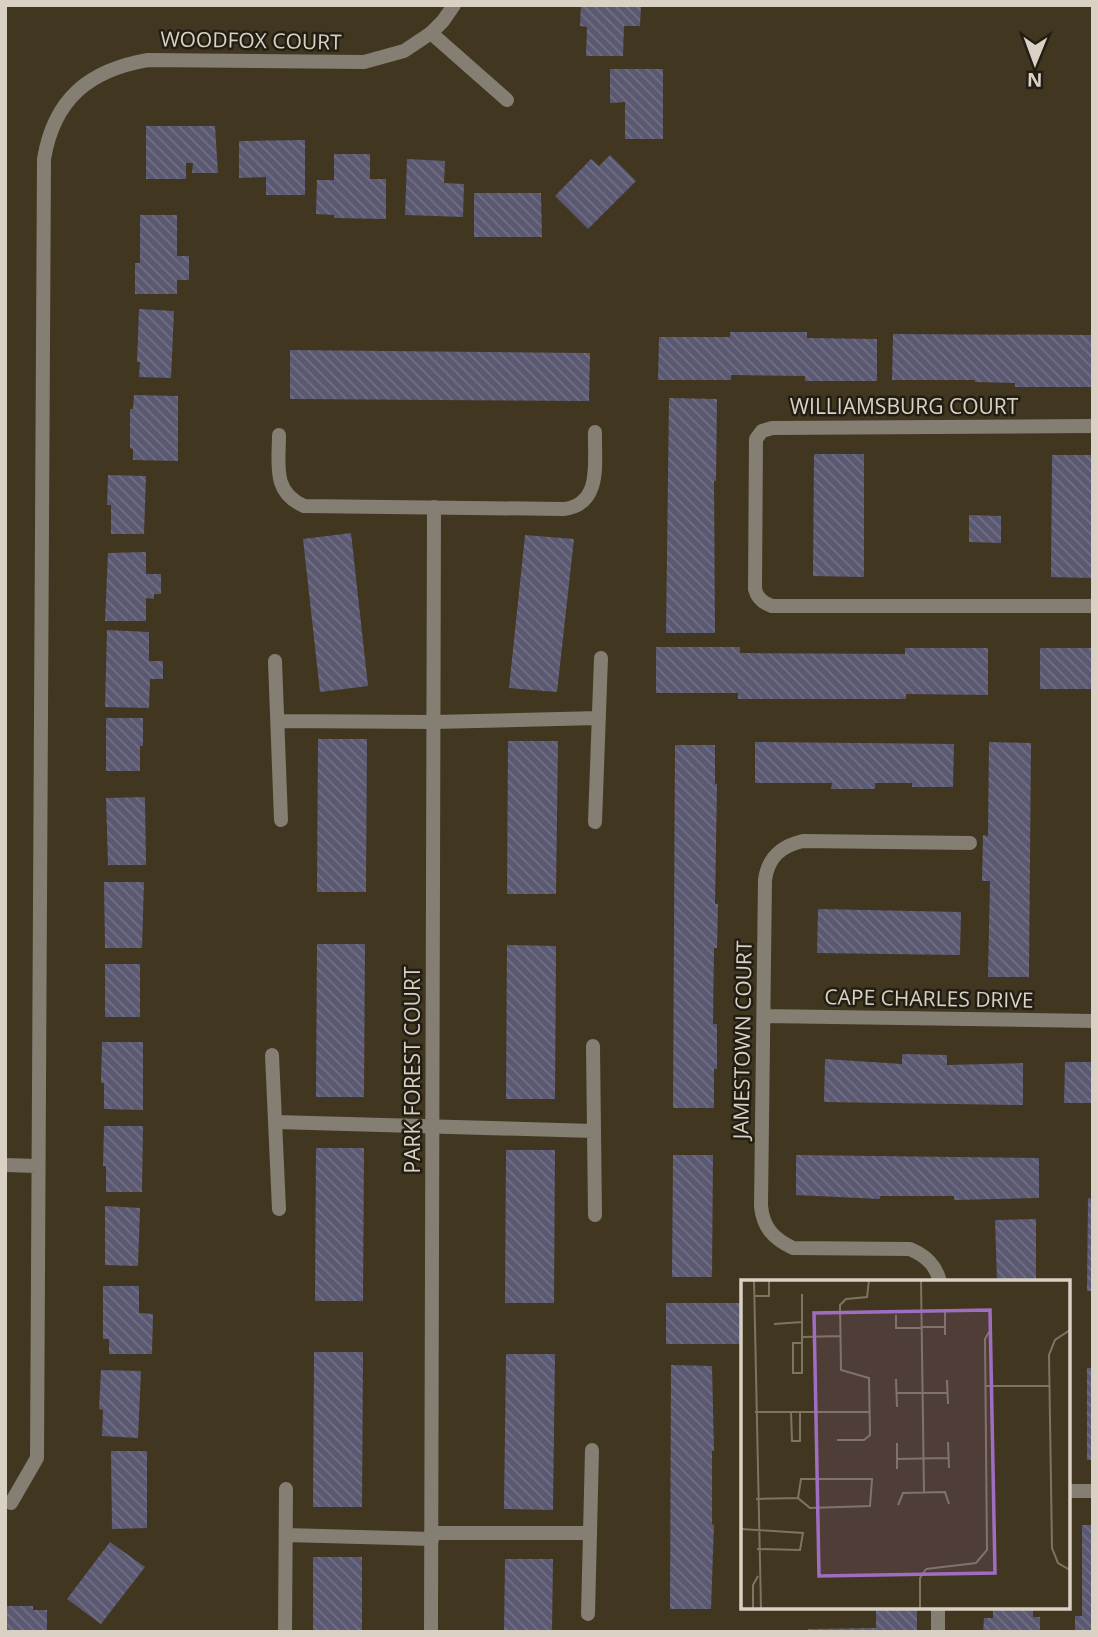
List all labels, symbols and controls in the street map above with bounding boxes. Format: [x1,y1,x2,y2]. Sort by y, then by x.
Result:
street label: WOODFOX COURT [160,24,342,56]
north arrow [1000,28,1070,98]
text: N [1027,67,1043,93]
street label: WILLIAMSBURG COURT [790,392,1019,420]
street label: JAMESTOWN COURT [726,940,758,1142]
street label: PARK FOREST COURT [398,966,426,1173]
street label: CAPE CHARLES DRIVE [824,982,1034,1014]
inset map [741,1280,1070,1609]

